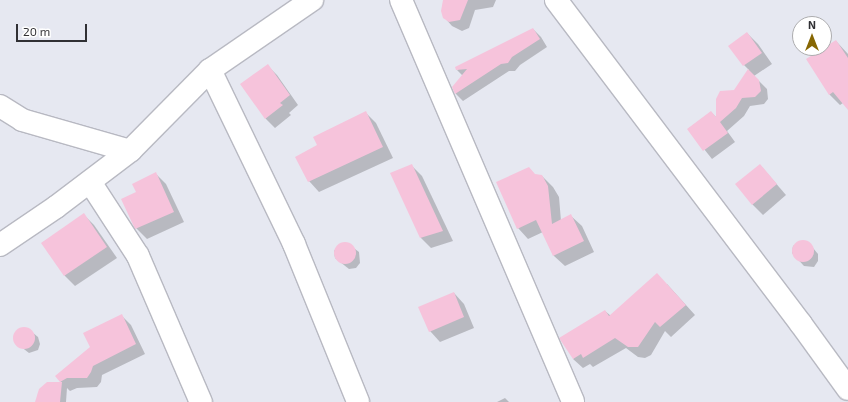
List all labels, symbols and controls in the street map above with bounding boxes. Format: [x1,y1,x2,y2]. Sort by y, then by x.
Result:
scale bar [18,16,89,42]
north arrow [792,16,832,56]
text: N [808,18,816,31]
text: 20 m [23,24,50,38]

